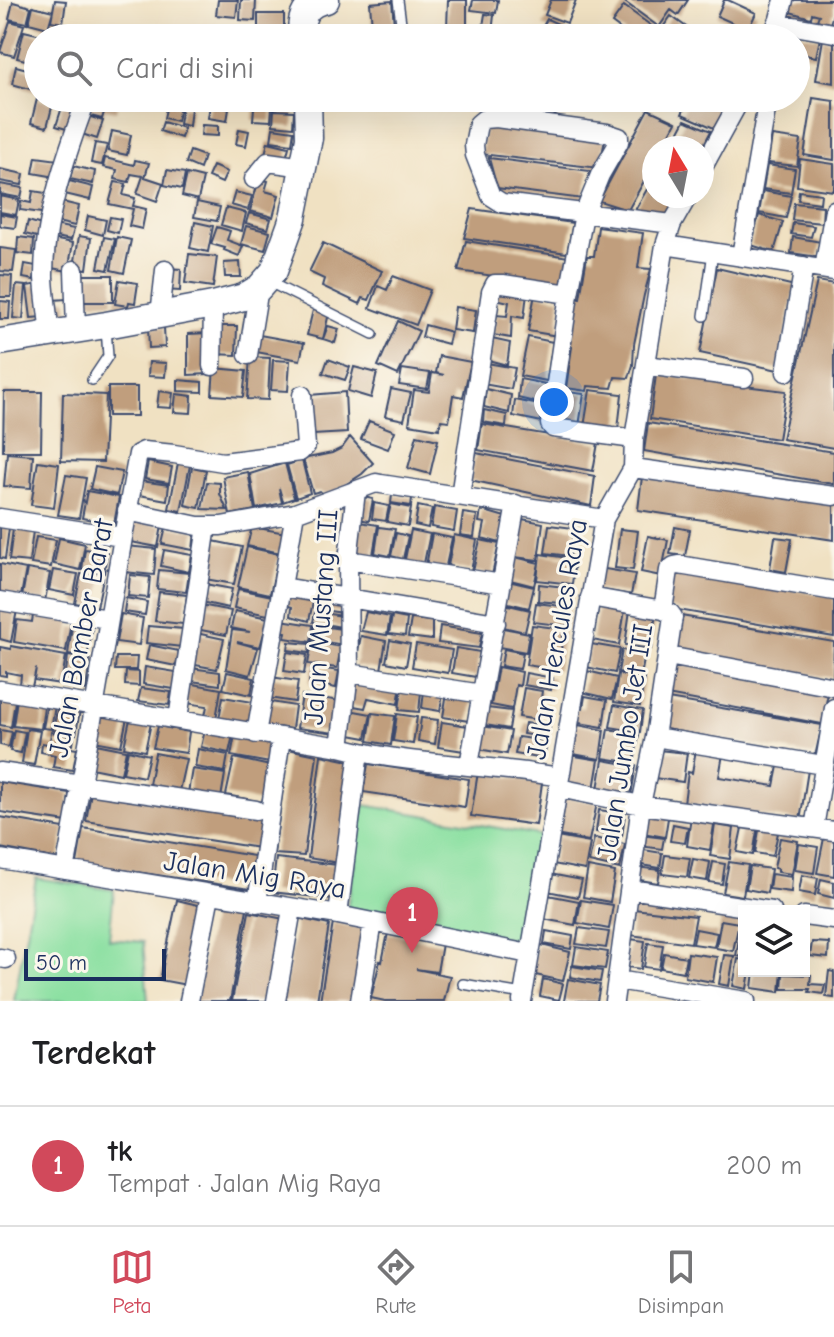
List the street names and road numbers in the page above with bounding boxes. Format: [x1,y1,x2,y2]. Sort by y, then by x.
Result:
street label: Jalan Mustang III [297,508,345,726]
street label: Jalan Bomber Barat [42,515,120,760]
street label: Jalan Hercules Raya [520,516,594,762]
street label: Jalan Jumbo Jet III [590,622,659,863]
street label: Jalan Mig Raya [161,845,348,905]

